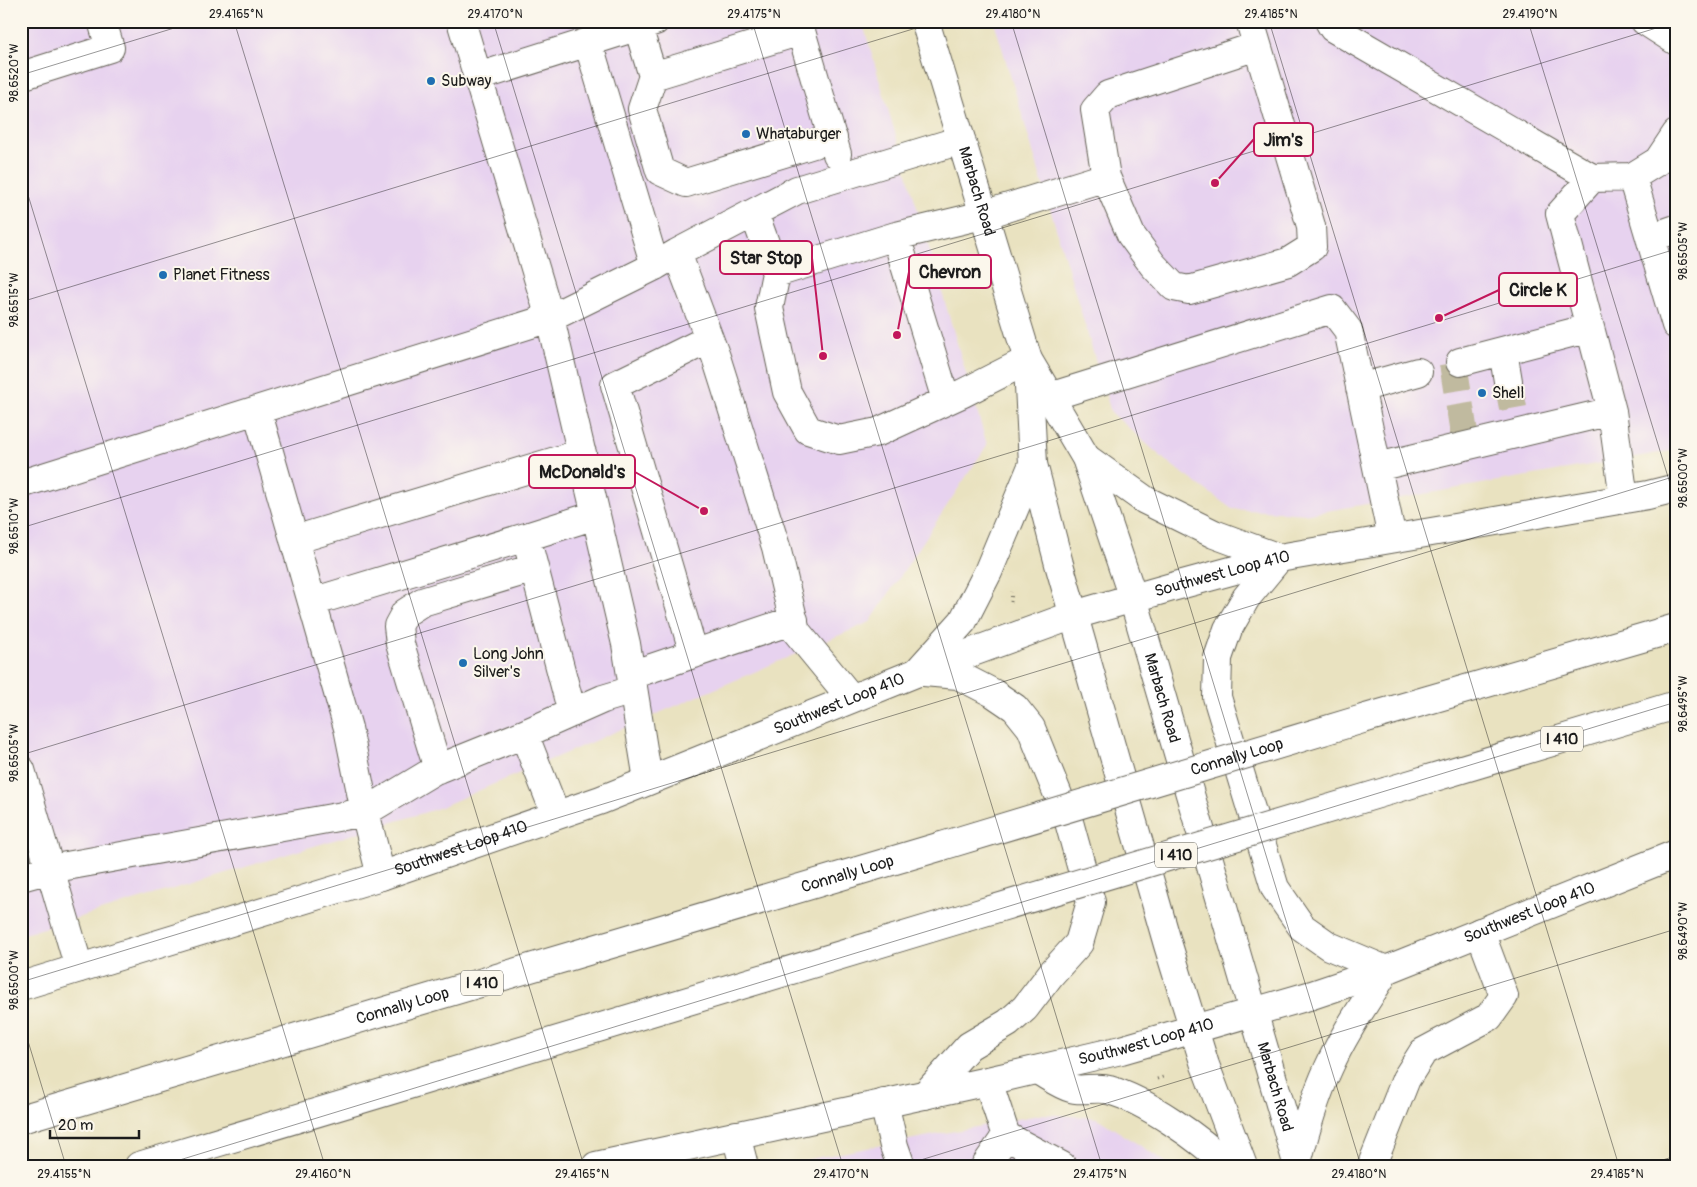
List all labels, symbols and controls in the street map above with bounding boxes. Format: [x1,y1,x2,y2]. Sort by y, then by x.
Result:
text: 29.4165°N [209,7,263,22]
text: 29.4170°N [467,7,523,22]
text: 29.4175°N [727,7,781,22]
text: 29.4180°N [986,7,1040,22]
text: 29.4185°N [1244,7,1298,22]
text: 29.4190°N [1503,7,1557,22]
text: 98.6520°W [7,44,22,102]
place label: Subway [441,71,491,91]
marker: Subway [425,75,437,87]
callout: Jim's [1254,123,1313,156]
place label: Whataburger [756,124,842,144]
marker: Whataburger [740,128,752,140]
text: Jim's [1264,129,1303,152]
street label: Marbach Road [954,144,1000,238]
text: 98.6505°W [1676,222,1691,280]
callout: Star Stop [720,241,812,274]
text: Star Stop [730,247,803,270]
callout: Chevron [909,255,991,288]
text: Chevron [919,261,981,284]
place label: Planet Fitness [173,265,270,285]
marker: Planet Fitness [157,269,169,281]
text: 98.6515°W [7,272,22,328]
callout: Circle K [1499,273,1577,306]
text: Circle K [1509,279,1567,302]
place label: Shell [1492,383,1524,403]
marker: Shell [1476,387,1488,399]
text: 98.6500°W [1676,448,1691,508]
callout: McDonald's [529,455,635,488]
text: McDonald's [539,461,626,484]
text: 98.6510°W [7,498,22,554]
street label: Southwest Loop 410 [1152,546,1292,602]
place label: Long John Silver's [473,644,544,682]
street label: Marbach Road [1140,651,1185,745]
marker: Long John Silver's [457,657,469,669]
street label: Southwest Loop 410 [771,668,908,739]
text: 98.6495°W [1676,676,1691,733]
text: 98.6505°W [7,724,22,782]
road number: I 410 [1541,726,1583,752]
street label: Connally Loop [1188,734,1286,780]
street label: Southwest Loop 410 [392,816,530,881]
road number: I 410 [1155,842,1197,868]
street label: Connally Loop [799,851,896,897]
street label: Southwest Loop 410 [1461,877,1598,948]
text: 98.6490°W [1676,902,1691,960]
text: 98.6500°W [7,950,22,1010]
road number: I 410 [461,970,503,996]
street label: Connally Loop [354,983,451,1029]
street label: Southwest Loop 410 [1076,1014,1216,1070]
street label: Marbach Road [1253,1040,1298,1134]
scale bar [50,1107,139,1139]
text: 20 m [58,1116,93,1135]
text: 29.4155°N [37,1167,91,1182]
text: 29.4160°N [295,1167,351,1182]
text: 29.4165°N [555,1167,609,1182]
text: 29.4170°N [813,1167,869,1182]
text: 29.4175°N [1073,1167,1127,1182]
text: 29.4180°N [1332,1167,1386,1182]
text: 29.4185°N [1590,1167,1644,1182]

